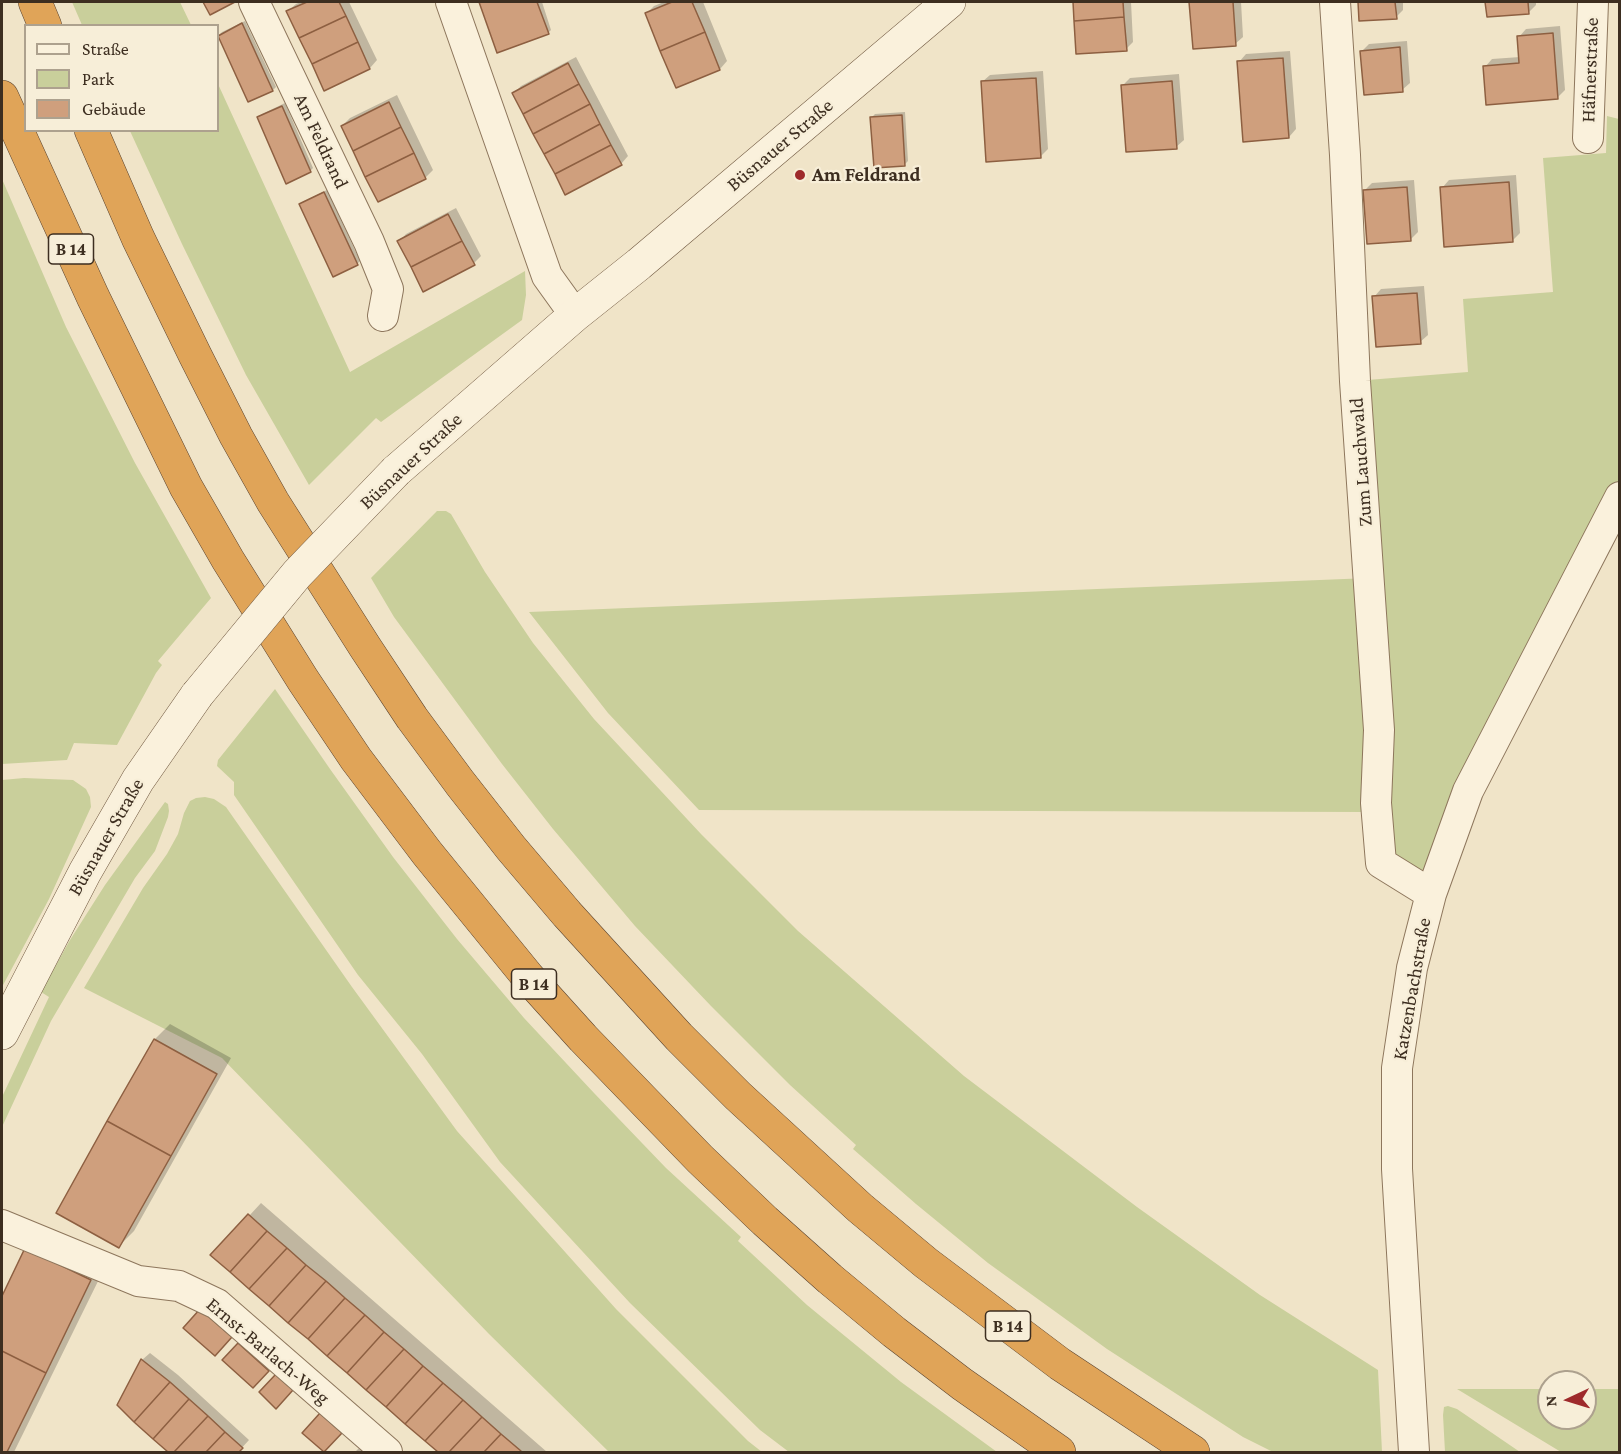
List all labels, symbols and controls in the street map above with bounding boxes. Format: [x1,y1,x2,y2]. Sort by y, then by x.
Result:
street label: Häfnerstraße [1576,17,1604,123]
legend [24,24,219,132]
text: Straße [82,39,129,59]
text: Park [82,69,114,89]
street label: Am Feldrand [288,90,354,192]
street label: Büsnauer Straße [722,94,838,196]
text: Gebäude [82,99,146,119]
place label: Am Feldrand [812,163,920,187]
marker: Am Feldrand [793,168,807,182]
road number: B 14 [48,234,94,264]
street label: Zum Lauchwald [1345,397,1377,527]
street label: Büsnauer Straße [355,407,467,515]
street label: Büsnauer Straße [63,774,149,900]
street label: Katzenbachstraße [1388,916,1436,1062]
road number: B 14 [512,969,556,999]
street label: Ernst-Barlach-Weg [201,1292,335,1410]
road number: B 14 [986,1311,1030,1341]
north arrow [1537,1370,1597,1430]
text: N [1542,1395,1559,1407]

